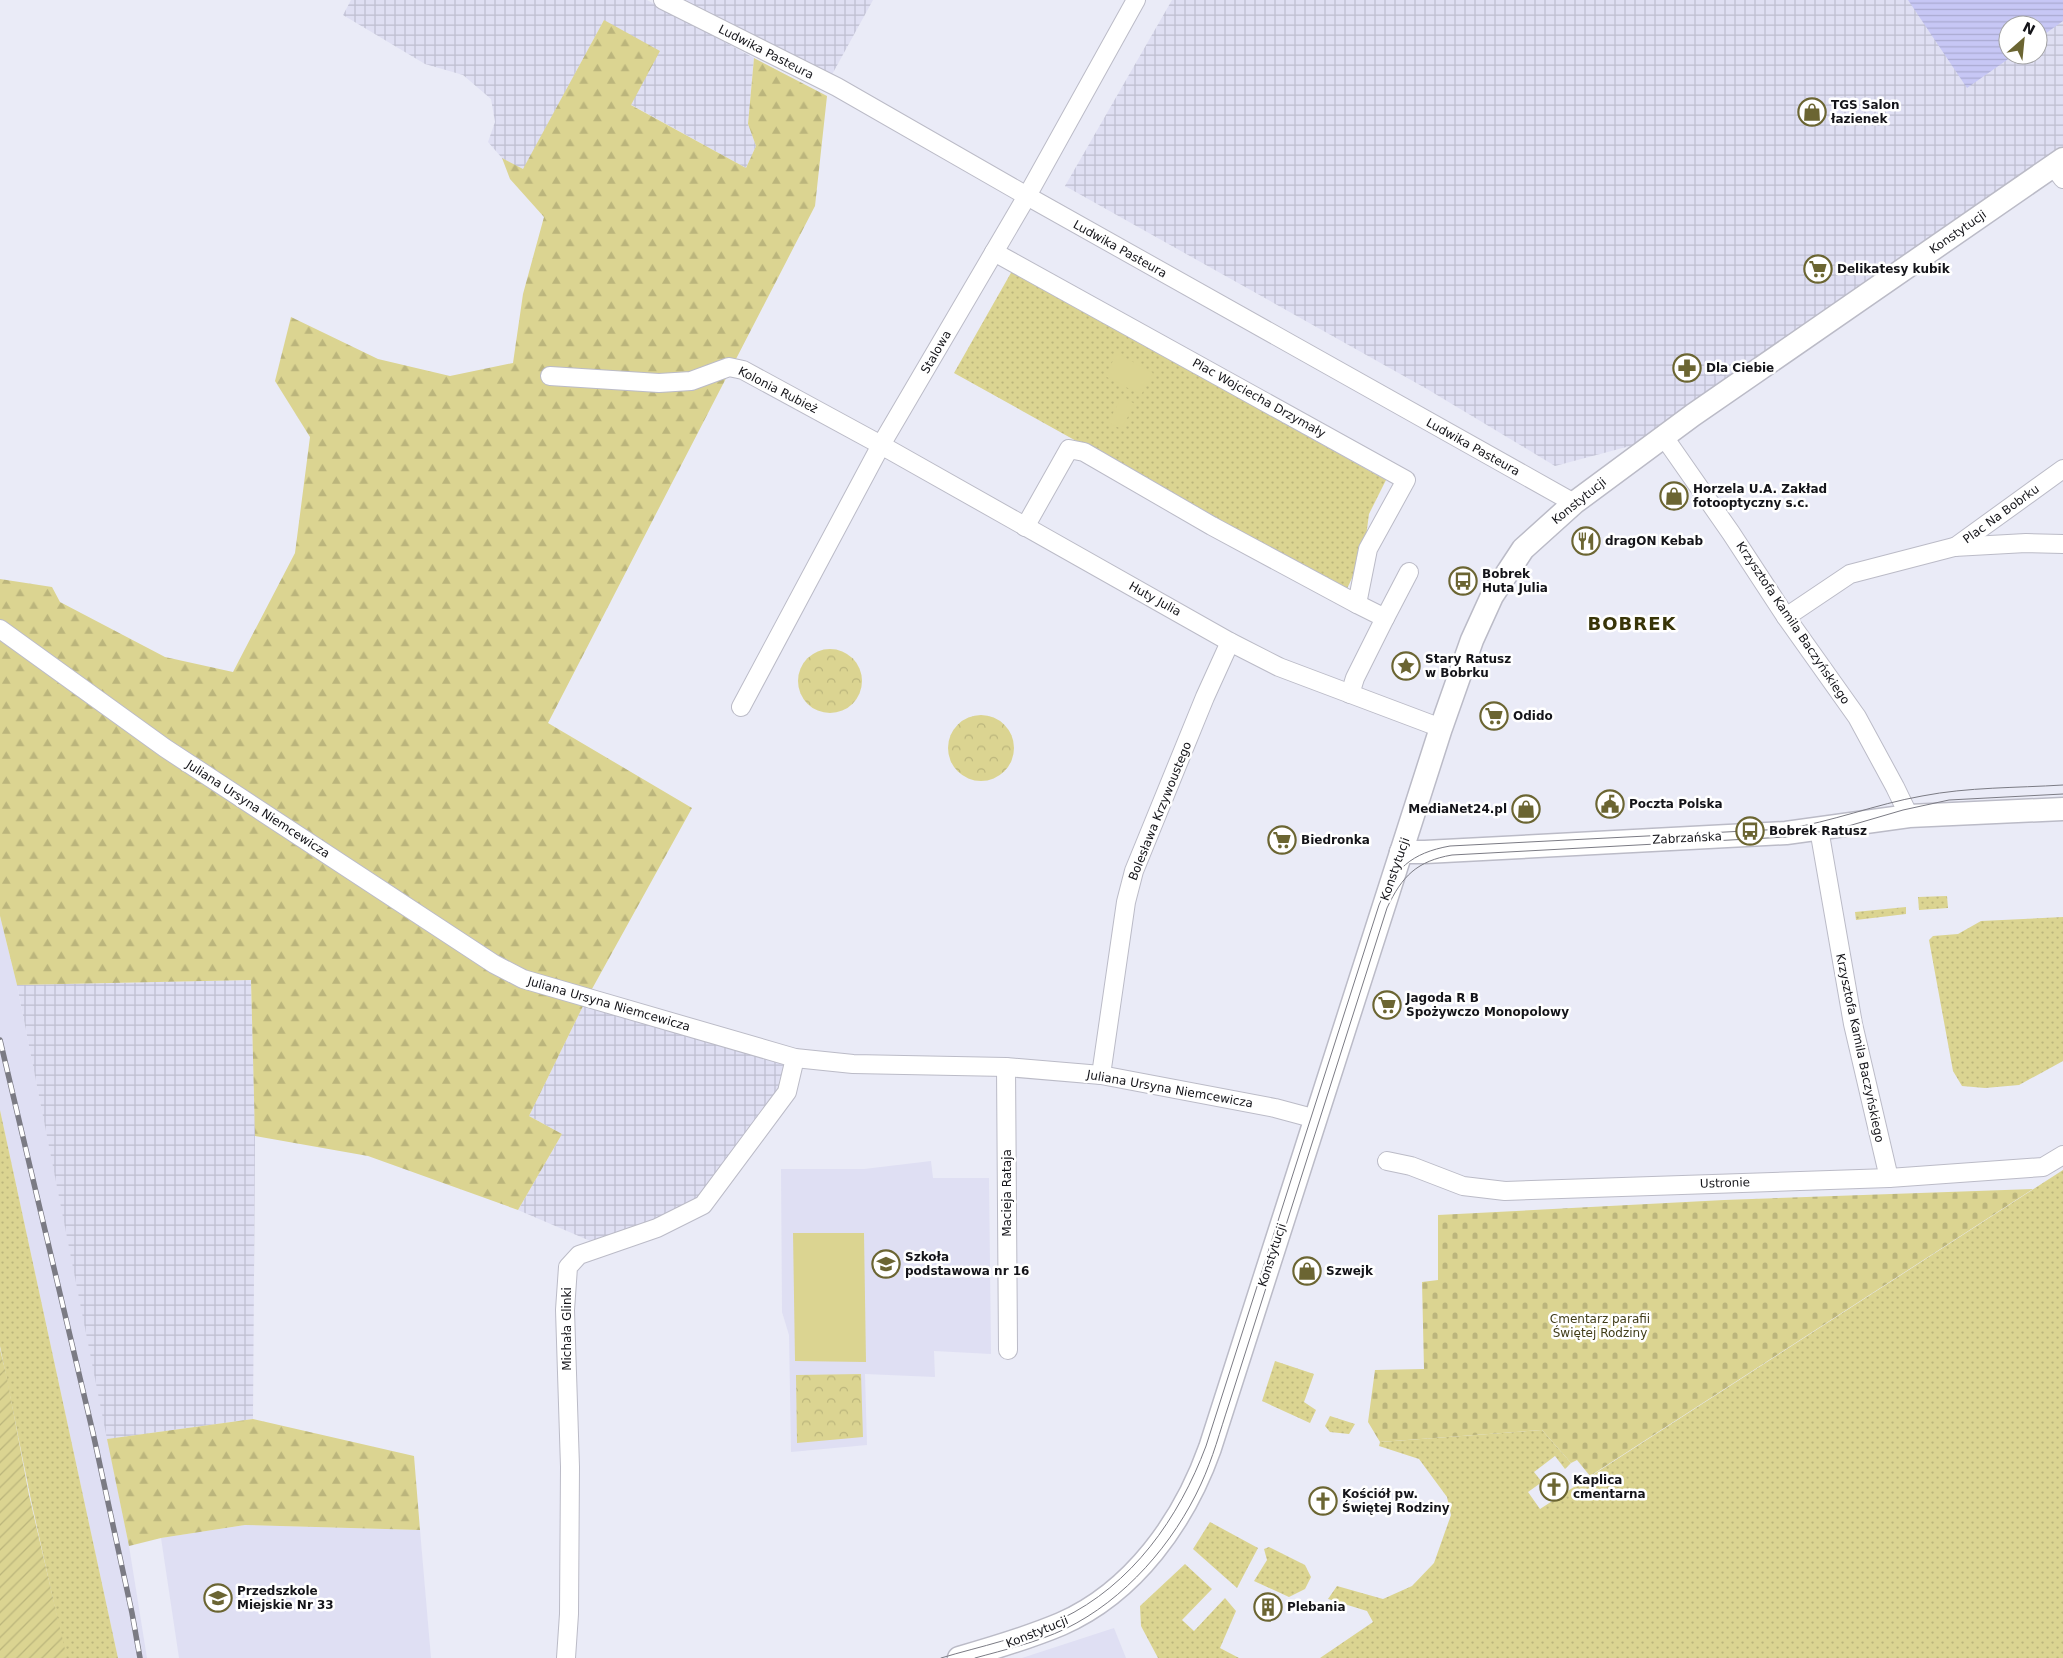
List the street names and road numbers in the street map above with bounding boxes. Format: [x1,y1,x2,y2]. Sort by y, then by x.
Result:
street label: Ludwika Pasteura [716,22,816,82]
street label: Konstytucji [1927,207,1989,257]
street label: Ludwika Pasteura [1071,217,1169,281]
street label: Stalowa [918,328,954,376]
street label: Plac Wojciecha Drzymały [1190,356,1328,440]
street label: Kolonia Rubież [736,364,820,416]
street label: Ludwika Pasteura [1424,415,1522,479]
street label: Konstytucji [1549,475,1609,527]
street label: Plac Na Bobrku [1960,482,2042,546]
street label: Krzysztofa Kamila Baczyńskiego [1733,539,1853,707]
street label: Huty Julia [1126,579,1184,619]
street label: Bolesława Krzywoustego [1126,740,1194,882]
street label: Juliana Ursyna Niemcewicza [183,757,332,861]
street label: Zabrzańska [1652,829,1722,847]
street label: Konstytucji [1378,836,1412,902]
street label: Krzysztofa Kamila Baczyńskiego [1833,952,1887,1144]
street label: Juliana Ursyna Niemcewicza [525,974,692,1034]
street label: Juliana Ursyna Niemcewicza [1085,1067,1254,1111]
street label: Macieja Rataja [1000,1149,1014,1237]
street label: Ustronie [1700,1175,1750,1191]
street label: Konstytucji [1255,1222,1289,1288]
street label: Michała Glinki [560,1287,574,1371]
street label: Konstytucji [1004,1613,1070,1651]

